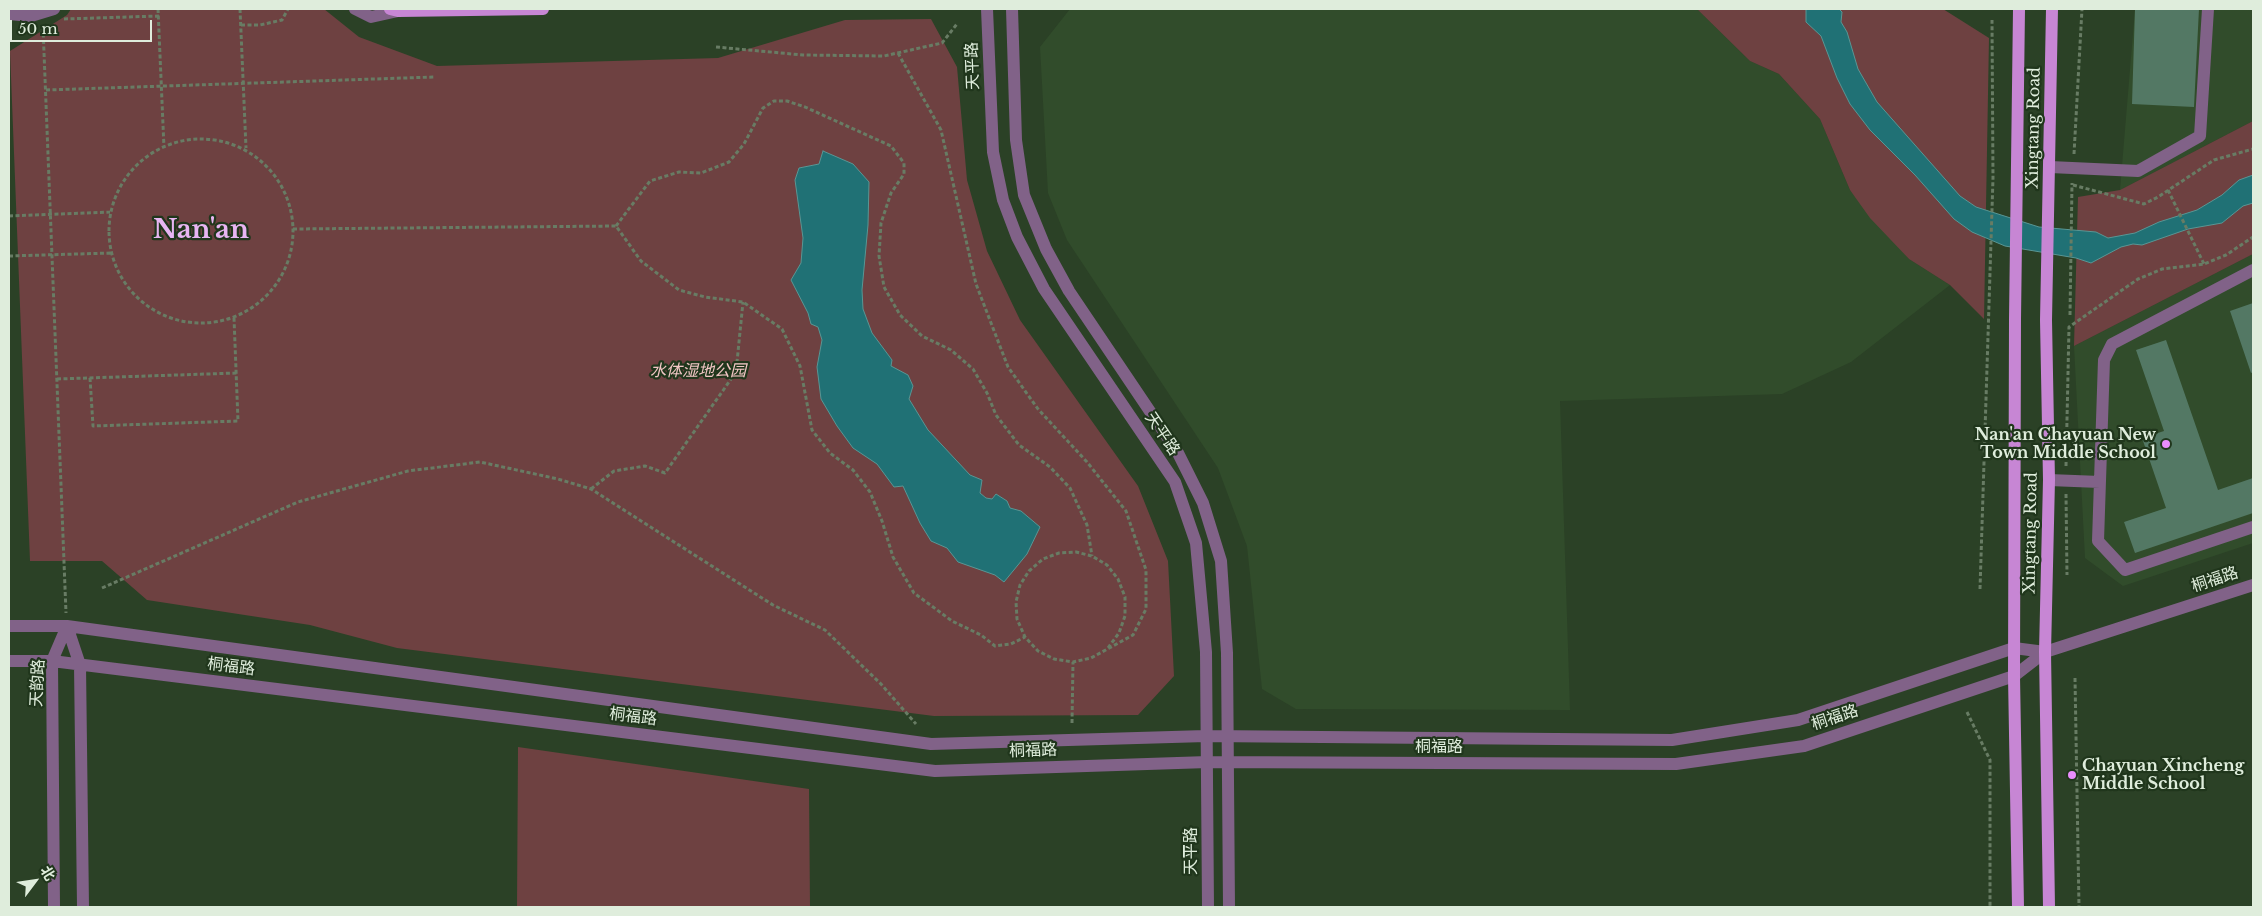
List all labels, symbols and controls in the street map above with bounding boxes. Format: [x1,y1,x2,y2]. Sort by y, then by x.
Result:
scale bar [12,10,155,42]
text: 50 m [18,19,58,38]
street label: 天平路 [963,42,983,90]
street label: Xingtang Road [2023,67,2045,189]
district label: Nan'an [153,215,249,247]
park label: 水体湿地公园 [650,361,746,381]
street label: 天平路 [1141,409,1183,459]
place label: Nan'an Chayuan New Town Middle School [1975,425,2156,463]
marker: Nan'an Chayuan New Town Middle School [2160,438,2172,450]
street label: Xingtang Road [2020,472,2042,594]
street label: 桐福路 [2189,563,2241,597]
street label: 桐福路 [206,655,256,679]
street label: 天韵路 [27,659,49,707]
street label: 桐福路 [1809,701,1861,735]
street label: 桐福路 [608,705,658,729]
street label: 桐福路 [1415,737,1463,757]
street label: 桐福路 [1009,741,1057,761]
place label: Chayuan Xincheng Middle School [2082,756,2244,794]
marker: Chayuan Xincheng Middle School [2066,769,2078,781]
street label: 天平路 [1181,827,1201,875]
north arrow [10,856,60,906]
text: 北 [37,863,59,884]

